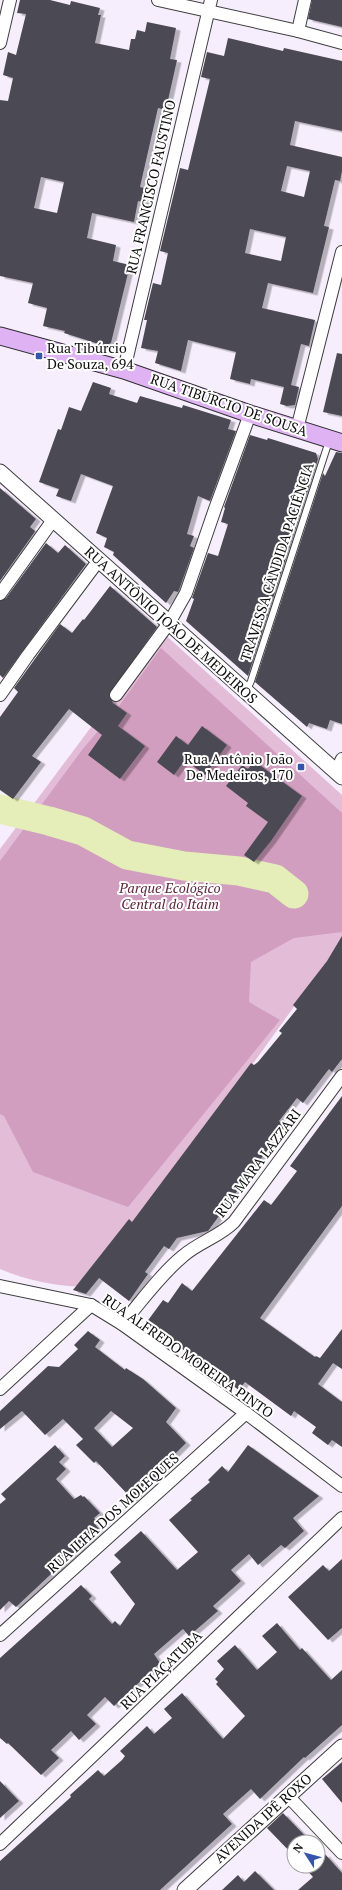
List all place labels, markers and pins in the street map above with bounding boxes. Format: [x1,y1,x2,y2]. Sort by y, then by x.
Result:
place label: Rua Tibúrcio De Souza, 694 [47,338,134,373]
marker: Rua Tibúrcio De Souza, 694 [34,351,44,361]
place label: Rua Antônio João De Medeiros, 170 [184,749,293,784]
marker: Rua Antônio João De Medeiros, 170 [296,762,306,772]

